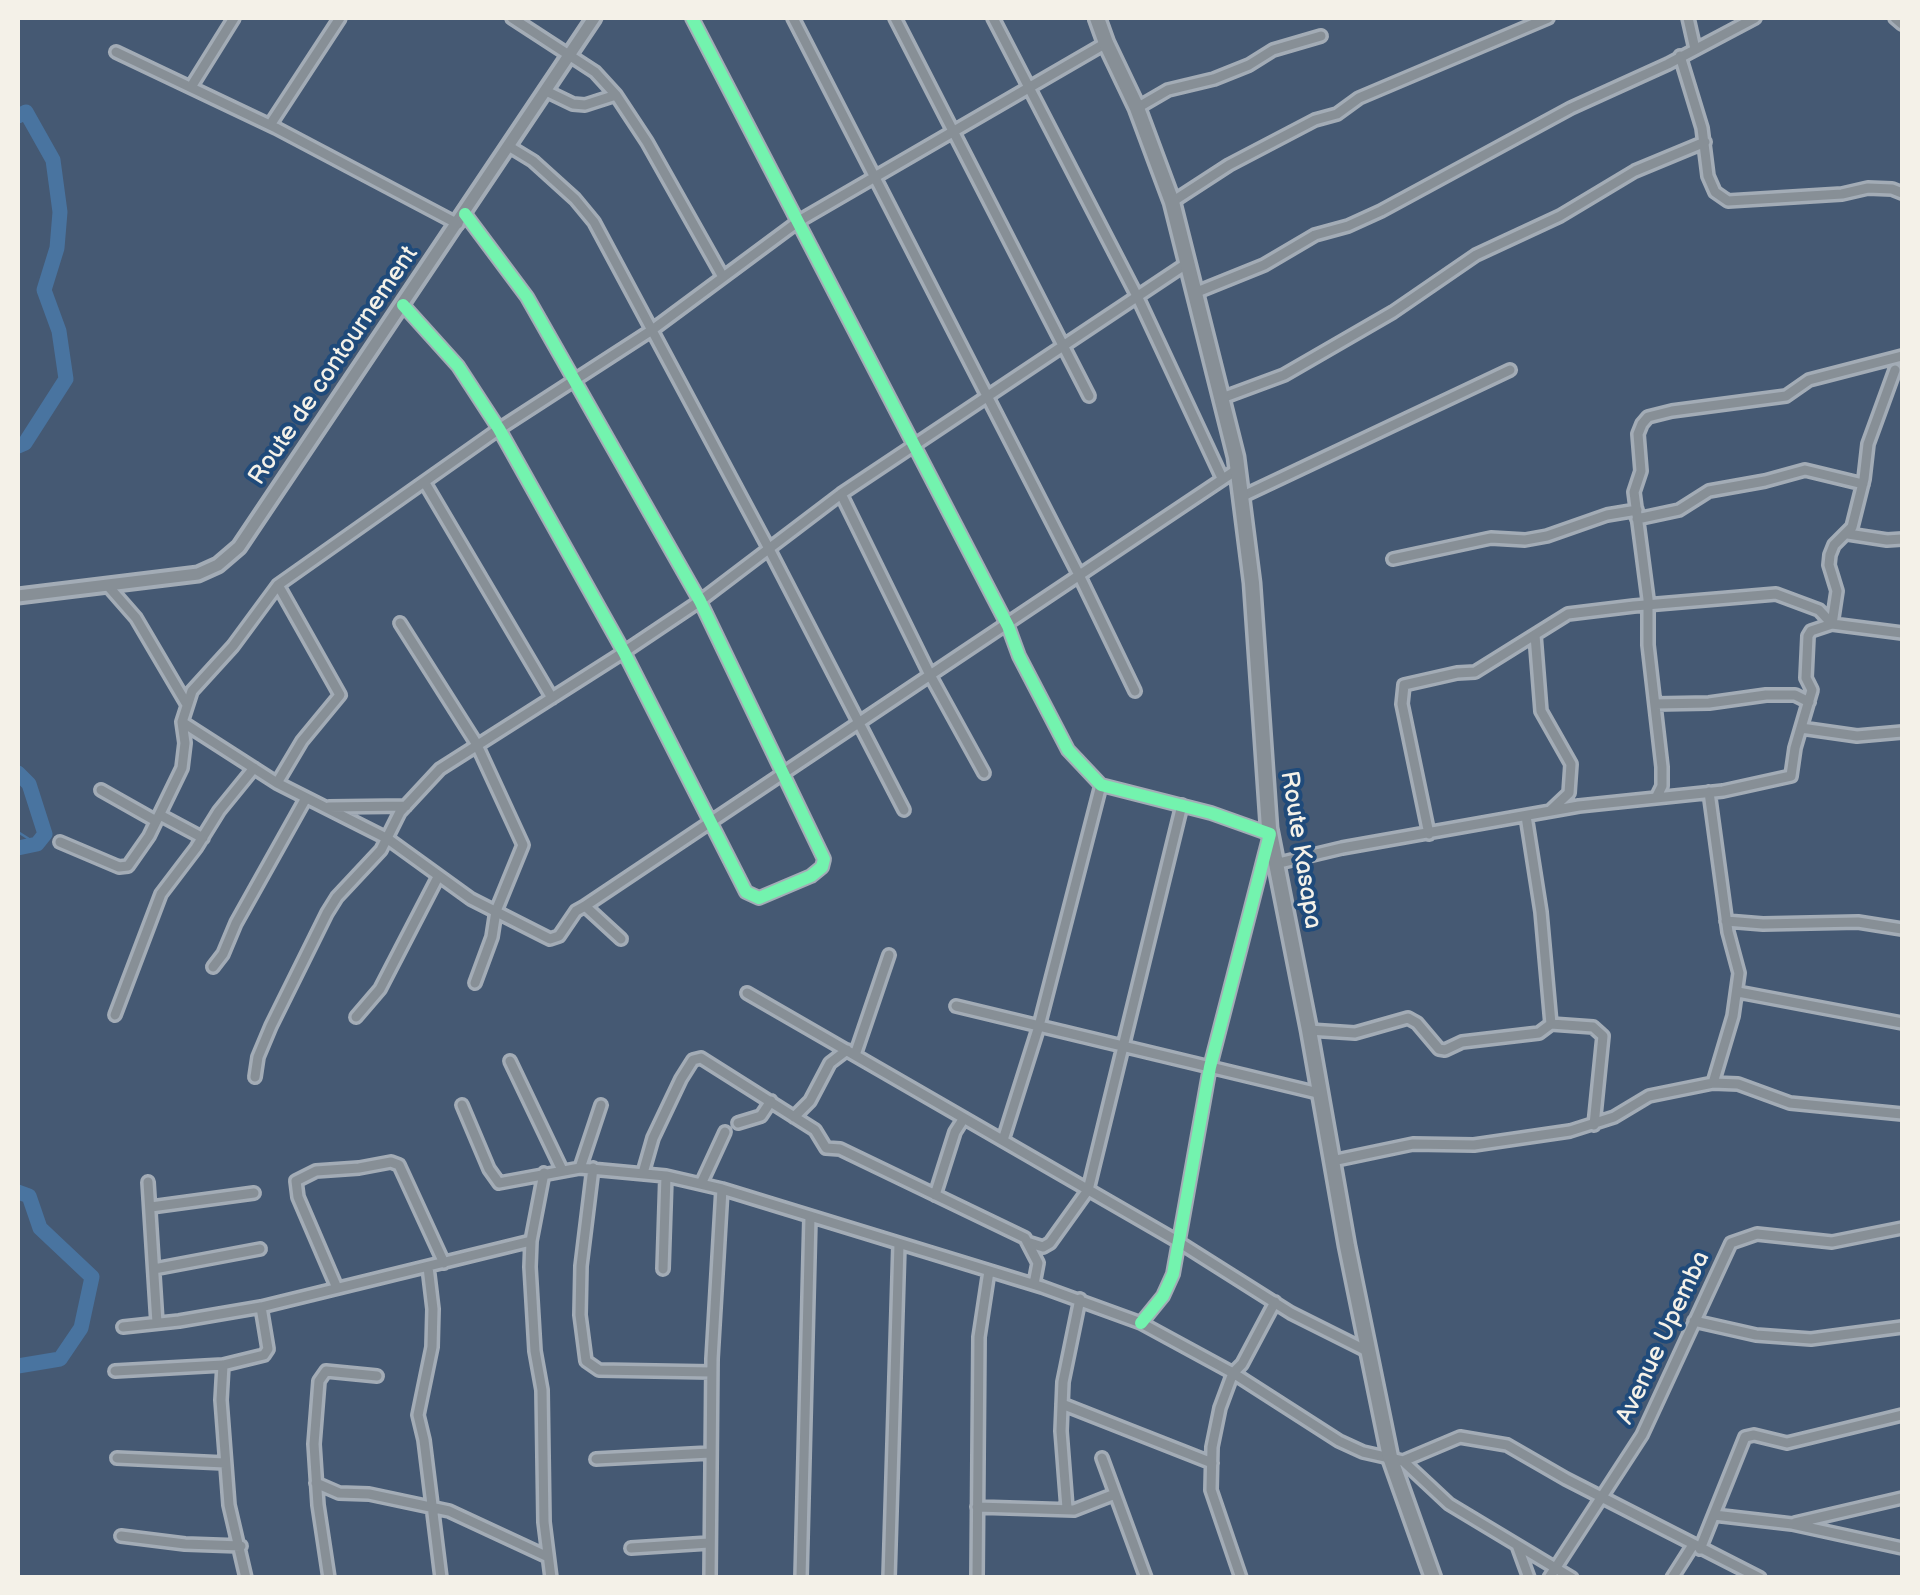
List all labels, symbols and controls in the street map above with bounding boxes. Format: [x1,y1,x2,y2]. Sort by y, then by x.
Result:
street label: Route de contournement [243,241,425,491]
street label: Route Kasapa [1273,769,1327,931]
street label: Avenue Upemba [1611,1247,1717,1429]

